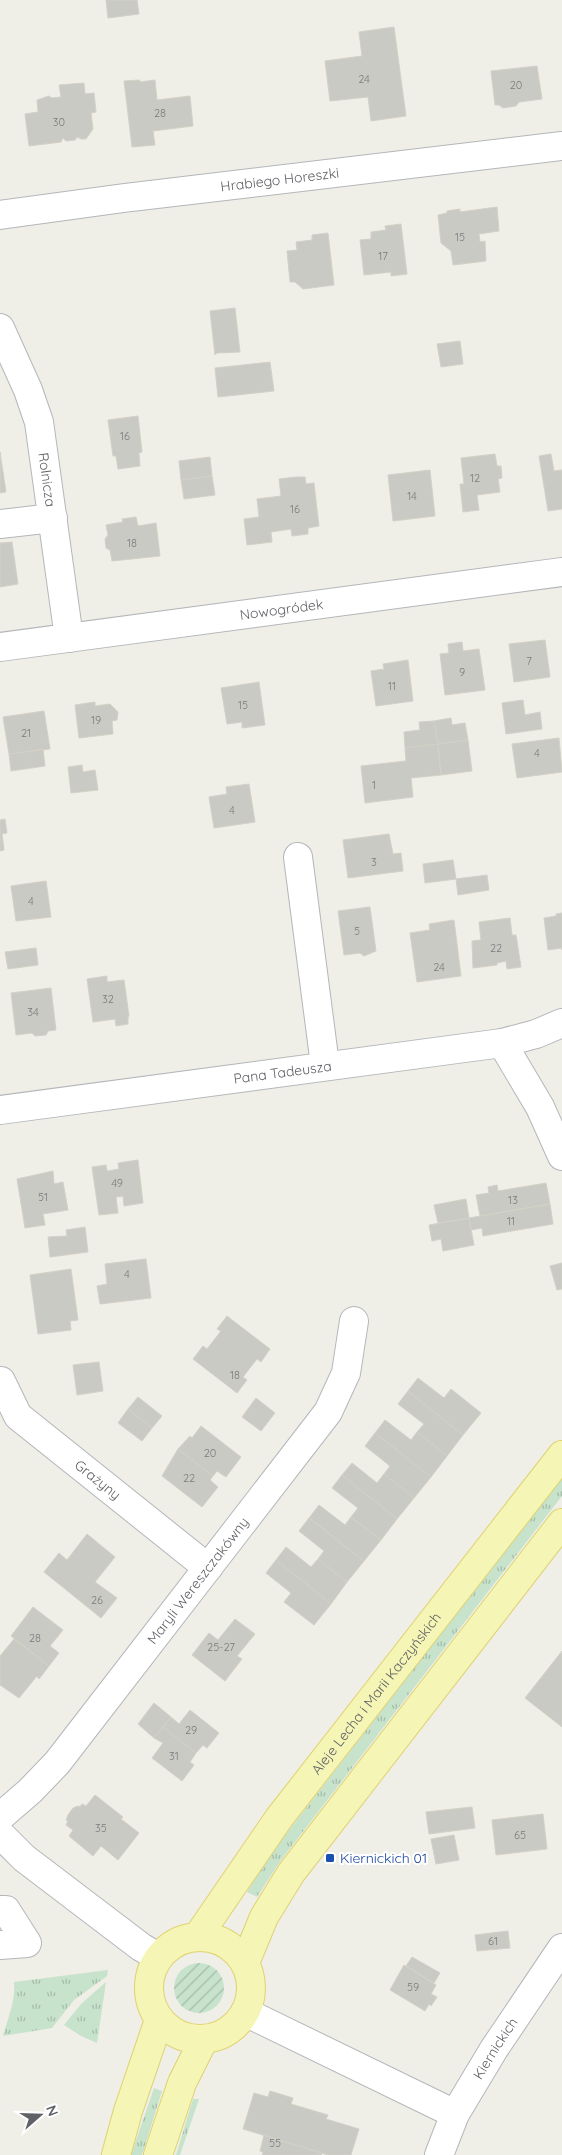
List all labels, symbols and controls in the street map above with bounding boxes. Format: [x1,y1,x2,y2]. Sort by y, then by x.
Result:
house number: 24 [358,72,370,86]
house number: 20 [510,78,522,92]
house number: 28 [154,106,166,120]
house number: 30 [53,115,65,129]
street label: Hrabiego Horeszki [219,164,340,195]
house number: 15 [455,230,465,244]
house number: 17 [378,249,388,263]
house number: 16 [120,429,130,443]
street label: Rolnicza [34,451,60,508]
house number: 12 [470,471,480,485]
house number: 14 [407,489,417,503]
house number: 16 [290,502,300,516]
house number: 18 [127,536,137,550]
street label: Nowogródek [239,595,324,624]
house number: 7 [526,654,532,668]
house number: 9 [459,665,465,679]
house number: 11 [388,679,396,693]
house number: 15 [238,698,248,712]
house number: 19 [91,713,101,727]
house number: 21 [21,726,31,740]
house number: 4 [534,746,540,760]
house number: 1 [372,778,376,792]
house number: 4 [229,803,235,817]
house number: 3 [371,855,377,869]
house number: 4 [28,894,34,908]
house number: 5 [354,924,360,938]
house number: 22 [490,941,502,955]
house number: 24 [433,960,445,974]
house number: 32 [102,992,114,1006]
house number: 34 [27,1005,39,1019]
street label: Pana Tadeusza [232,1057,333,1088]
house number: 49 [111,1176,123,1190]
house number: 51 [38,1190,48,1204]
house number: 13 [508,1193,518,1207]
house number: 11 [507,1214,515,1228]
house number: 4 [124,1267,130,1281]
house number: 18 [230,1368,240,1382]
house number: 20 [204,1446,216,1460]
street label: Grażyny [71,1456,124,1504]
house number: 22 [183,1471,195,1485]
street label: Maryli Wereszczakówny [143,1513,253,1648]
house number: 26 [91,1593,103,1607]
street label: Aleje Lecha i Marii Kaczyńskich [307,1609,445,1778]
house number: 28 [29,1631,41,1645]
house number: 25-27 [207,1640,235,1654]
house number: 29 [185,1723,197,1737]
house number: 31 [169,1749,179,1763]
house number: 35 [95,1821,107,1835]
house number: 65 [514,1828,526,1842]
place label: Kiernickich 01 [340,1849,427,1867]
marker: Kiernickich 01 [324,1852,336,1864]
house number: 61 [488,1934,498,1948]
house number: 59 [407,1980,419,1994]
street label: Kiernickich [469,2014,522,2083]
north arrow [15,2090,65,2140]
text: N [42,2103,62,2118]
house number: 55 [269,2136,281,2150]

